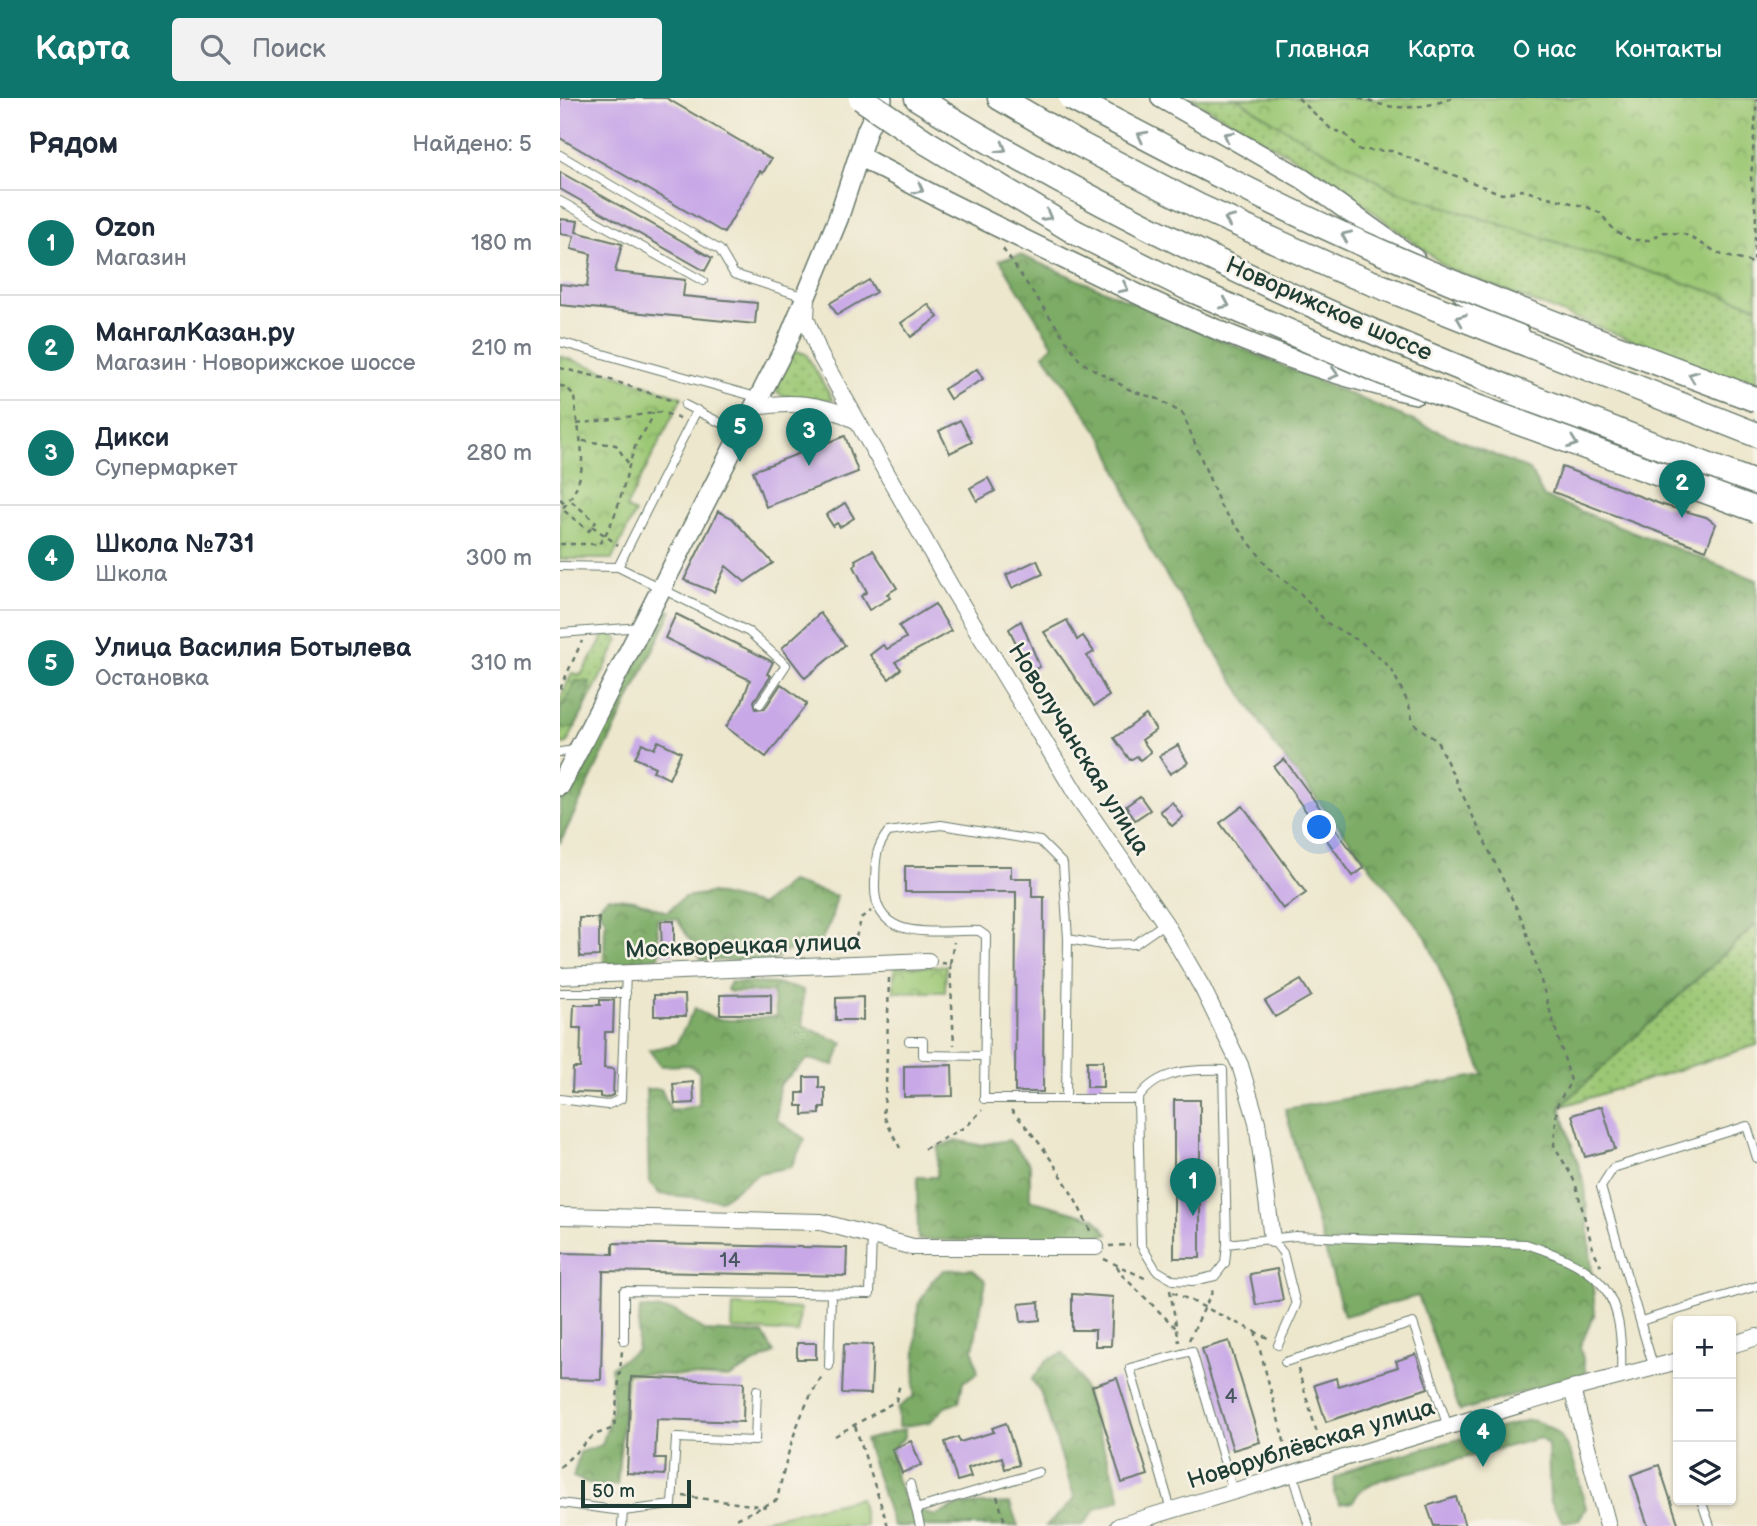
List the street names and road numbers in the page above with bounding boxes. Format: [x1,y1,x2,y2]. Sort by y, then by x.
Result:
street label: Новорижское шоссе [1221,250,1437,368]
street label: Новолучанская улица [1002,638,1156,860]
street label: Москворецкая улица [625,927,861,965]
street label: Новорублёвская улица [1184,1393,1438,1495]

